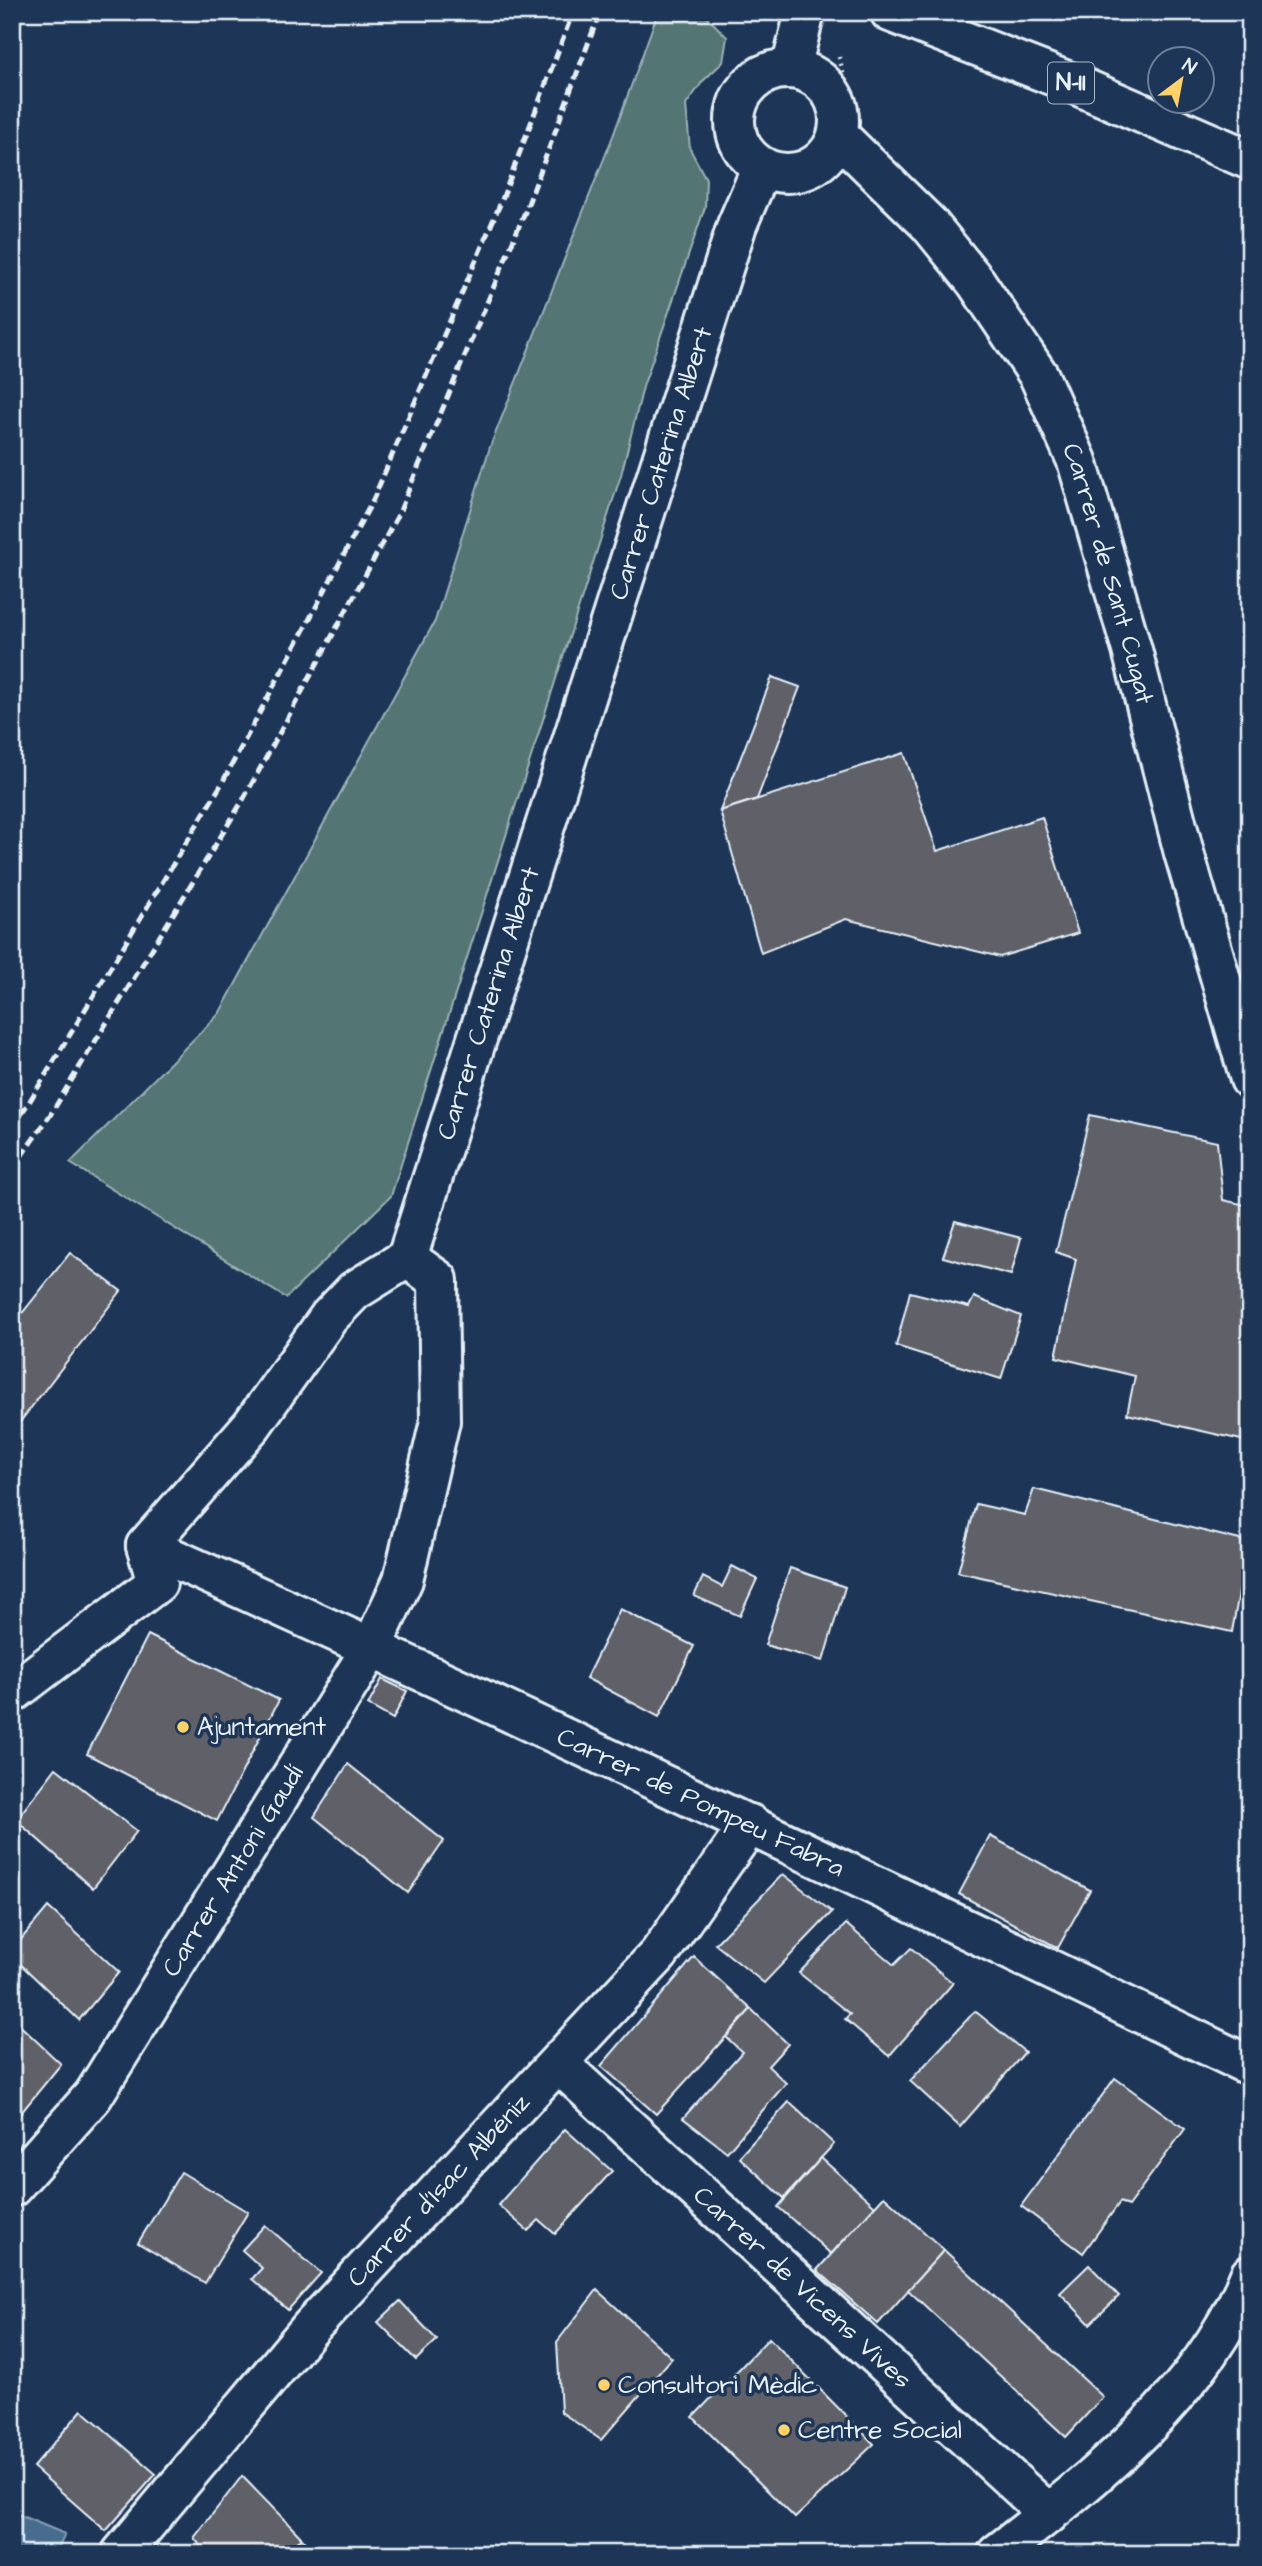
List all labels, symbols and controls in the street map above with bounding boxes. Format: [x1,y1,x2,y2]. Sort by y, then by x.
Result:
north arrow [1146,46,1216,116]
text: N [1177,52,1201,82]
road number: N-II [1048,62,1094,104]
street label: Carrer Caterina Albert [600,322,722,604]
street label: Carrer de Sant Cugat [1053,437,1163,708]
street label: Carrer Caterina Albert [428,862,549,1144]
place label: Ajuntament [197,1709,327,1745]
marker: Ajuntament [175,1719,191,1735]
street label: Carrer de Pompeu Fabra [551,1719,850,1886]
street label: Carrer Antoni Gaudí [154,1758,312,1984]
street label: Carrer d'Isac Albéniz [339,2085,538,2295]
street label: Carrer de Vicens Vives [685,2178,920,2397]
place label: Consultori Mèdic [618,2367,818,2403]
marker: Consultori Mèdic [596,2377,612,2393]
place label: Centre Social [798,2412,962,2448]
marker: Centre Social [776,2422,792,2438]

